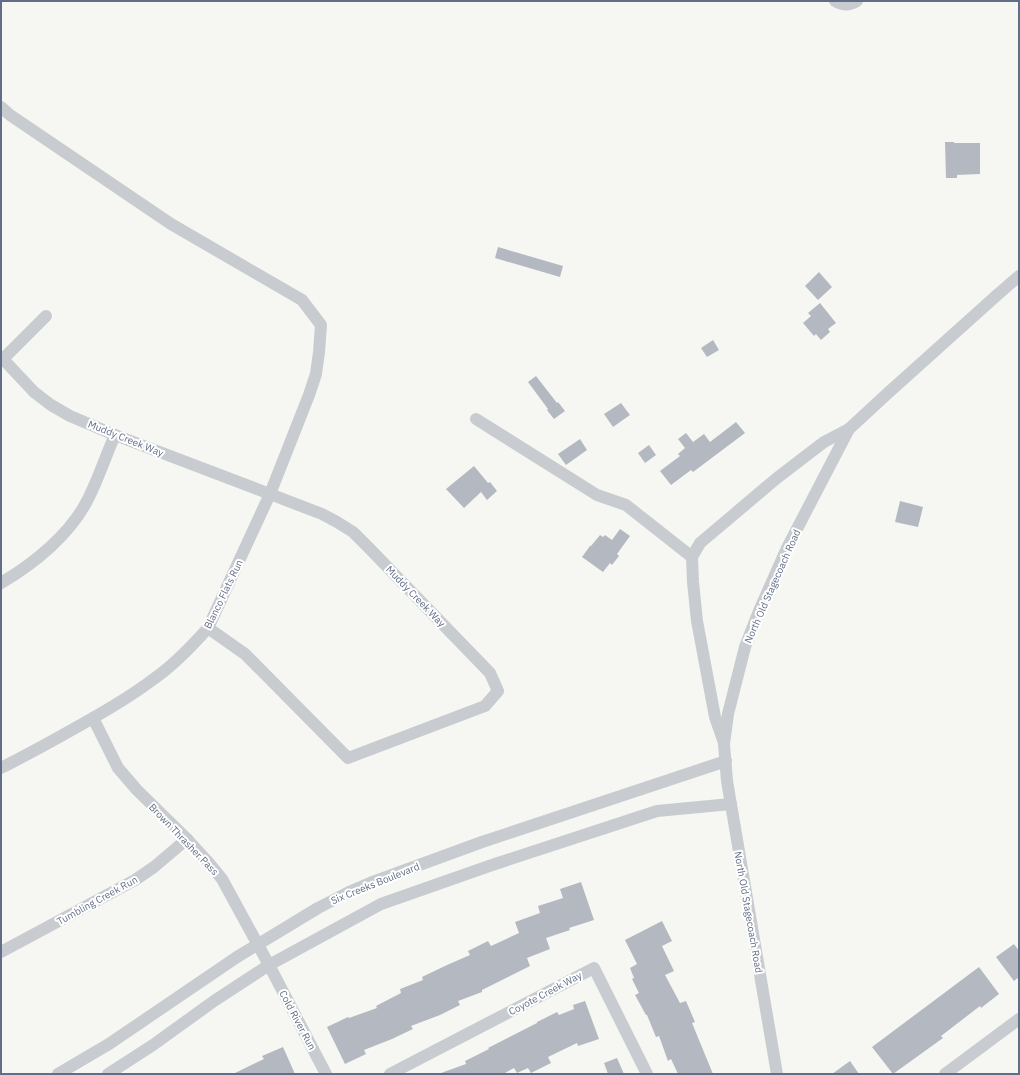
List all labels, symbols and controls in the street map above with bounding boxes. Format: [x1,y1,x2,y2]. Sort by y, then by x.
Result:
street label: Muddy Creek Way [86,417,165,460]
street label: North Old Stagecoach Road [741,527,803,645]
street label: Blanco Flats Run [201,558,246,631]
street label: Muddy Creek Way [383,563,448,630]
street label: Brown Thrasher Pass [146,801,221,878]
street label: North Old Stagecoach Road [731,850,766,974]
street label: Six Creeks Boulevard [329,860,421,907]
street label: Tumbling Creek Run [55,873,140,928]
street label: Coyote Creek Way [506,969,584,1018]
street label: Cold River Run [276,988,319,1052]

